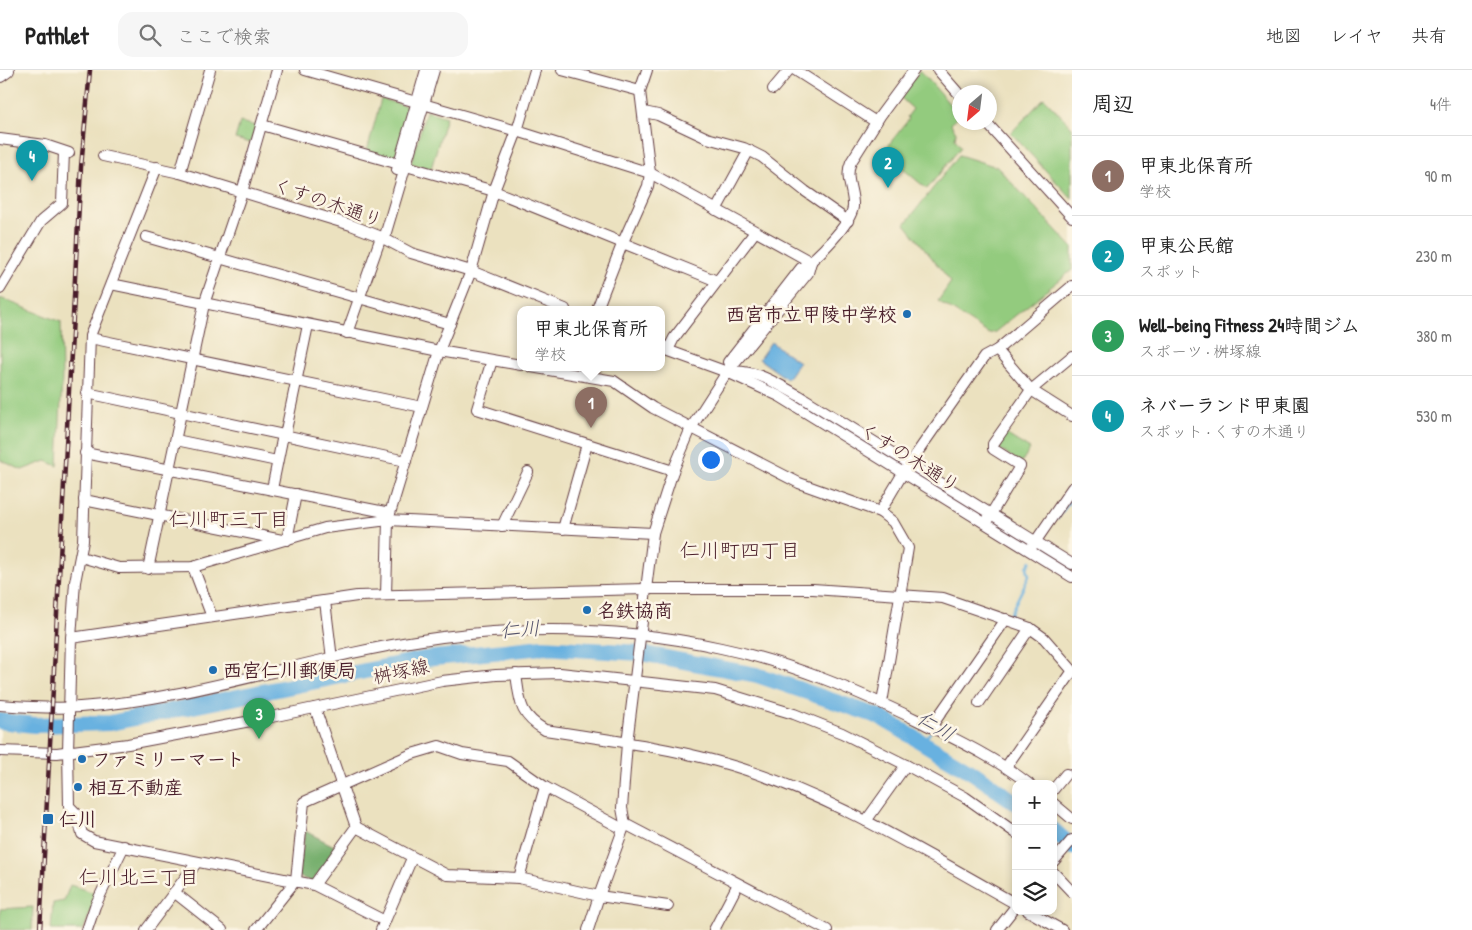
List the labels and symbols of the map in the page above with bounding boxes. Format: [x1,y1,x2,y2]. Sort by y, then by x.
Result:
north arrow [952,85,997,130]
pin: 4 [16,140,48,181]
pin: 2 [872,147,904,188]
street label: くすの木通り [270,171,386,233]
place label: 西宮市立甲陵中学校 [726,301,897,327]
marker: 西宮市立甲陵中学校 [901,308,913,320]
pin: 1 [575,387,607,428]
street label: くすの木通り [855,416,965,498]
your location [698,447,724,473]
district label: 仁川町三丁目 [169,505,289,532]
district label: 仁川町四丁目 [680,536,800,563]
place label: 名鉄協商 [597,597,673,623]
marker: 名鉄協商 [581,604,593,616]
water label: 仁川 [499,614,541,643]
street label: 桝塚線 [370,652,432,690]
place label: 西宮仁川郵便局 [223,657,356,683]
marker: 西宮仁川郵便局 [207,664,219,676]
pin: 3 [243,698,275,739]
water label: 仁川 [912,704,960,747]
place label: ファミリーマート [92,746,245,772]
marker: ファミリーマート [76,753,88,765]
place label: 相互不動産 [88,774,183,800]
marker: 相互不動産 [72,781,84,793]
place label: 仁川 [59,806,97,832]
marker: 仁川 [41,812,55,826]
district label: 仁川北三丁目 [79,863,199,890]

